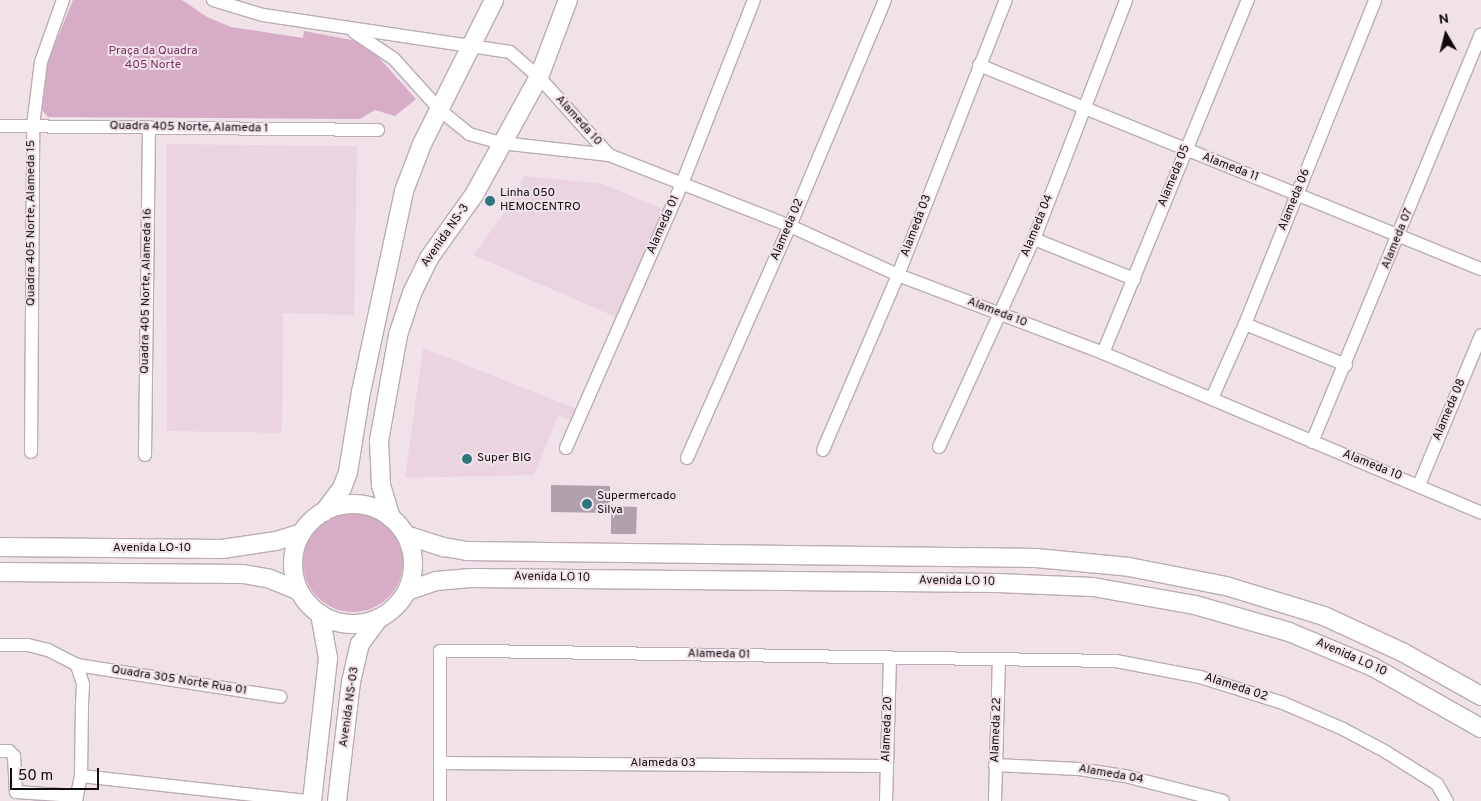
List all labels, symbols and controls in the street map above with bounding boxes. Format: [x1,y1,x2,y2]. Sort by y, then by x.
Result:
north arrow [1421,10,1471,60]
text: N [1438,11,1450,29]
park label: Praça da Quadra 405 Norte [109,45,197,73]
street label: Alameda 10 [552,93,604,149]
street label: Quadra 405 Norte, Alameda 1 [109,119,269,137]
street label: Quadra 405 Norte, Alameda 15 [25,140,39,306]
street label: Alameda 05 [1156,143,1194,209]
street label: Alameda 11 [1200,151,1260,185]
street label: Alameda 06 [1276,167,1314,233]
place label: Linha 050 HEMOCENTRO [500,187,581,215]
street label: Alameda 01 [645,193,683,257]
street label: Alameda 03 [899,193,935,259]
street label: Alameda 04 [1019,193,1057,259]
marker: Linha 050 HEMOCENTRO [484,195,496,207]
street label: Alameda 02 [769,197,807,263]
street label: Avenida NS-3 [419,202,473,270]
street label: Alameda 07 [1379,207,1417,271]
street label: Quadra 405 Norte, Alameda 16 [138,208,156,374]
street label: Alameda 10 [965,295,1029,331]
street label: Alameda 08 [1431,377,1469,443]
street label: Alameda 10 [1340,448,1404,484]
place label: Super BIG [477,452,532,466]
marker: Super BIG [461,453,473,465]
place label: Supermercado Silva [597,490,676,518]
marker: Supermercado Silva [581,498,593,510]
street label: Avenida LO-10 [113,542,191,556]
street label: Avenida LO 10 [514,570,590,586]
street label: Avenida LO 10 [919,574,995,590]
street label: Avenida LO 10 [1313,636,1389,680]
street label: Alameda 01 [687,647,751,663]
street label: Quadra 305 Norte Rua 01 [110,663,248,699]
street label: Avenida NS-03 [337,666,363,748]
street label: Alameda 02 [1203,671,1269,705]
street label: Alameda 20 [880,696,896,762]
street label: Alameda 22 [989,697,1005,763]
street label: Alameda 03 [630,757,696,771]
scale bar [12,758,101,790]
street label: Alameda 04 [1077,762,1145,788]
text: 50 m [18,767,53,786]

